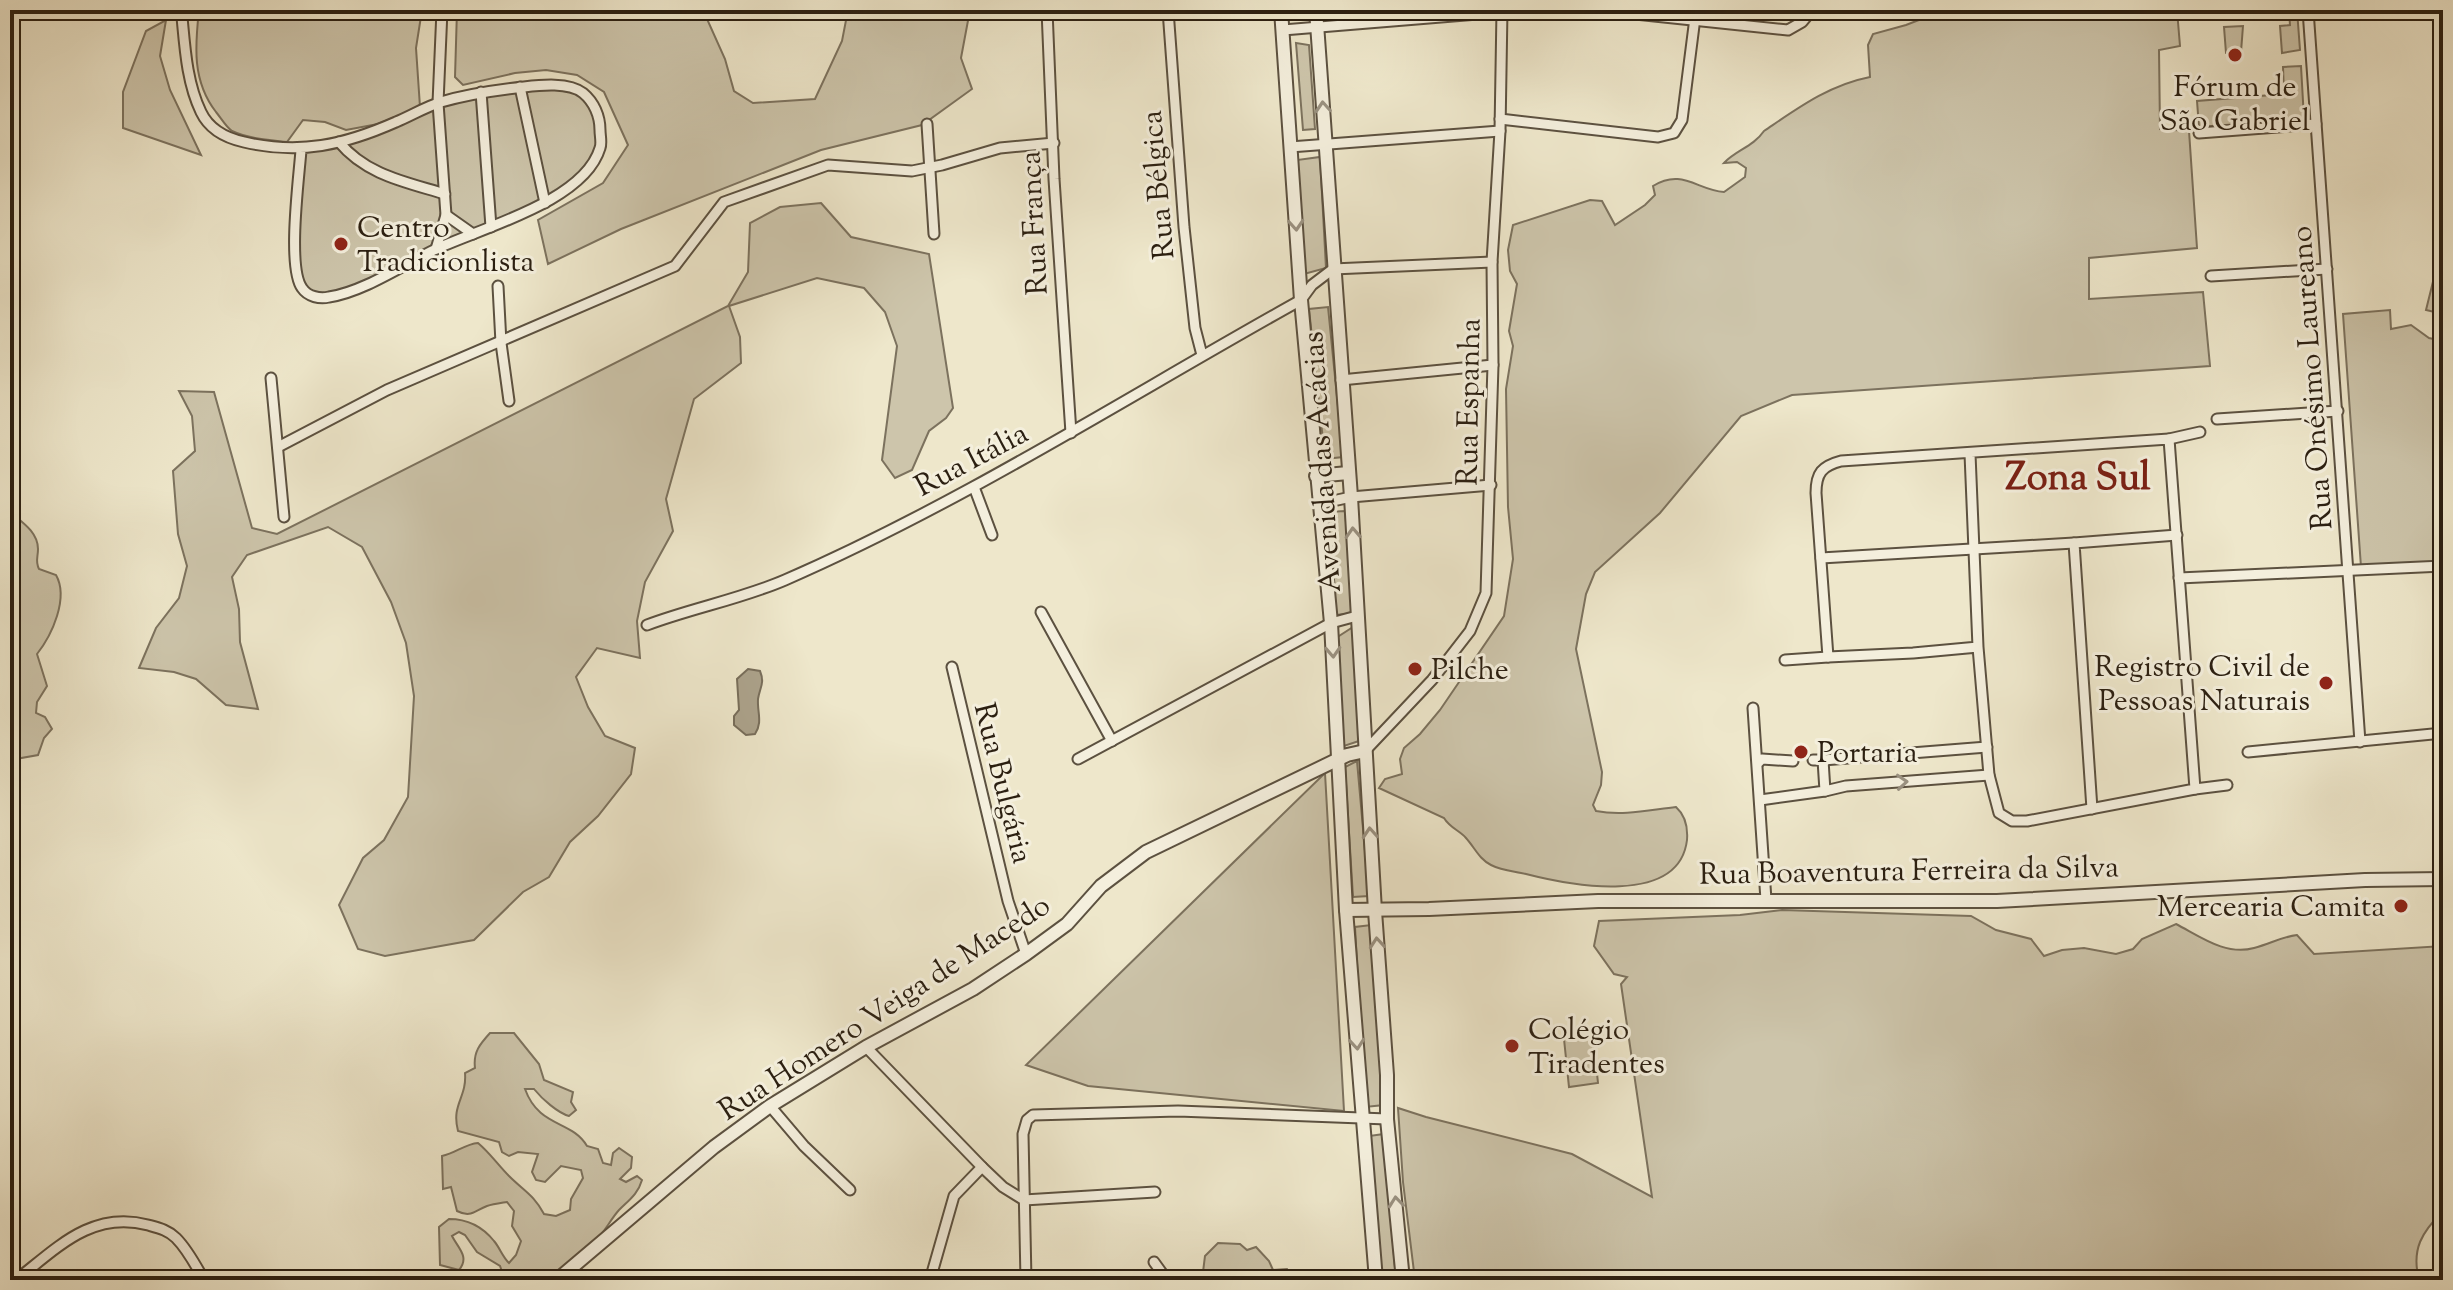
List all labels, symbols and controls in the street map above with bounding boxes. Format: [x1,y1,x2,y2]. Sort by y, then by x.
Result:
marker: Fórum de São Gabriel [2226,46,2244,64]
place label: Fórum de São Gabriel [2160,67,2310,144]
one-way arrow [1315,100,1332,113]
street label: Rua Bélgica [1132,108,1187,261]
street label: Rua França [1010,150,1061,296]
place label: Centro Tradicionlista [357,208,534,285]
one-way arrow [1287,219,1304,232]
street label: Rua Onésimo Laureano [2281,224,2346,531]
marker: Centro Tradicionlista [332,235,350,253]
street label: Rua Espanha [1448,318,1493,486]
street label: Avenida das Acácias [1293,330,1354,594]
street label: Rua Itália [908,413,1037,509]
district label: Zona Sul [2005,453,2151,507]
one-way arrow [1344,526,1361,539]
one-way arrow [1324,646,1341,659]
place label: Registro Civil de Pessoas Naturais [2094,647,2310,724]
place label: Pilche [1431,650,1509,693]
marker: Pilche [1406,660,1424,678]
marker: Registro Civil de Pessoas Naturais [2317,674,2335,692]
street label: Rua Bulgária [961,699,1042,869]
place label: Portaria [1817,733,1918,776]
marker: Portaria [1792,743,1810,761]
one-way arrow [1896,774,1909,791]
one-way arrow [1362,826,1379,839]
street label: Rua Boaventura Ferreira da Silva [1699,847,2119,898]
street label: Rua Homero Veiga de Macedo [711,885,1060,1133]
place label: Mercearia Camita [2157,887,2385,930]
marker: Mercearia Camita [2392,897,2410,915]
one-way arrow [1369,936,1386,949]
place label: Colégio Tiradentes [1528,1010,1665,1087]
marker: Colégio Tiradentes [1503,1037,1521,1055]
one-way arrow [1348,1038,1365,1051]
one-way arrow [1387,1195,1404,1208]

